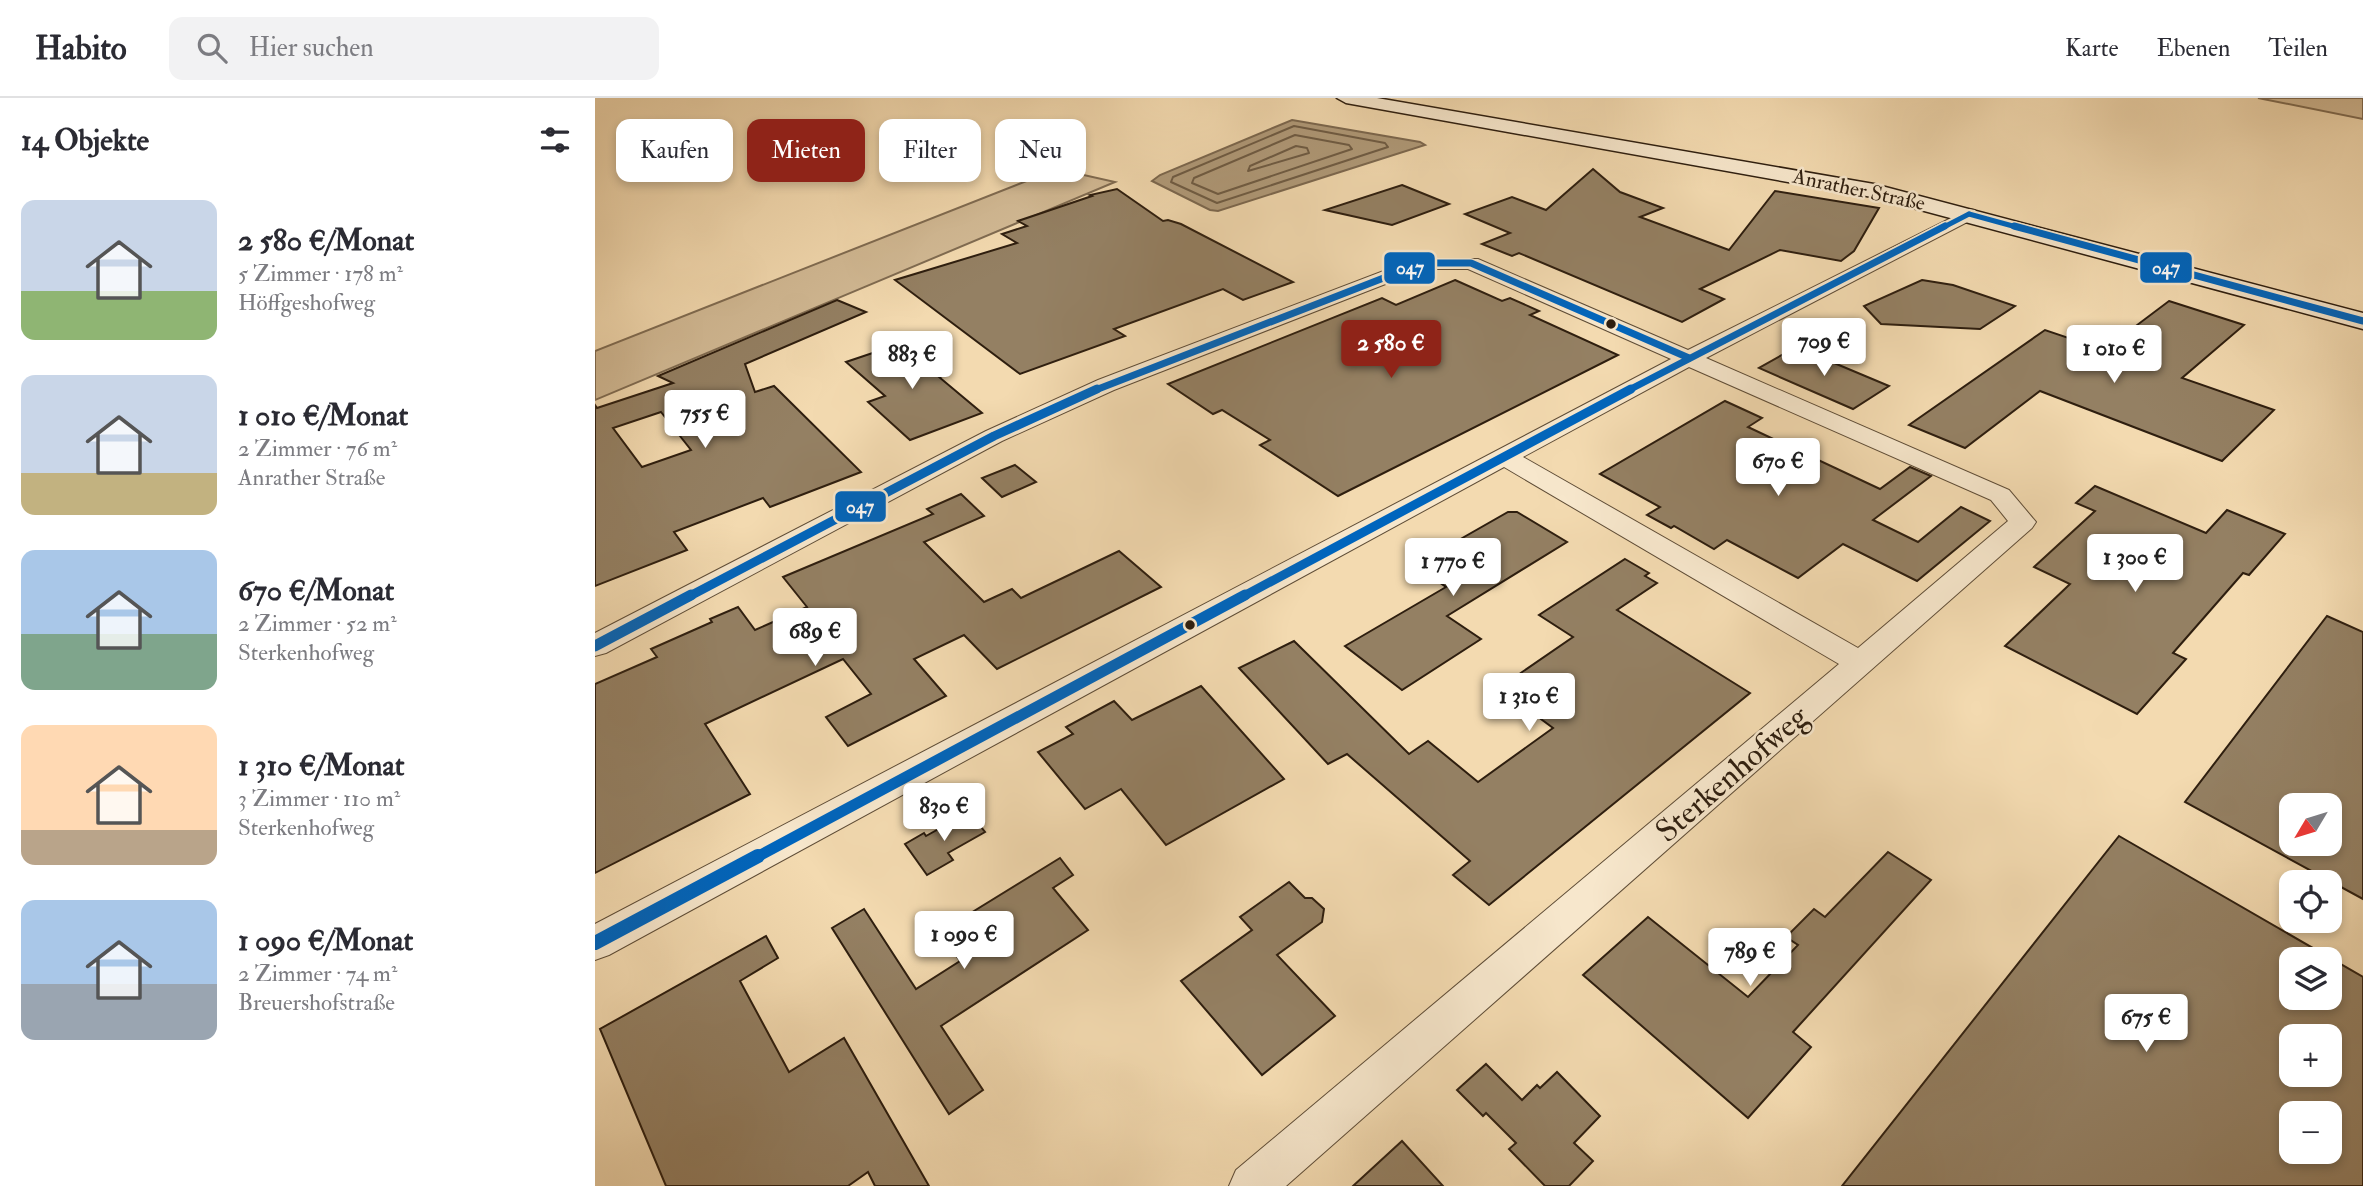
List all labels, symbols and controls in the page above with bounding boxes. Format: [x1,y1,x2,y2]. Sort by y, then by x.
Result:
search box [169,17,659,80]
text: Habito [35,28,127,69]
icon: search [193,29,231,67]
text: Hier suchen [249,32,374,64]
text: Karte [2065,33,2118,64]
text: Ebenen [2156,33,2230,64]
text: Teilen [2268,33,2328,64]
chip: Kaufen [616,119,733,182]
chip: Mieten [747,119,865,182]
chip: Filter [879,119,981,182]
chip: Neu [995,119,1086,182]
icon: filters [536,121,574,159]
text: 14 Objekte [21,122,149,159]
street label: Anrather Straße [1789,163,1928,217]
text: 2 580 €/Monat [238,222,414,259]
icon: home [77,228,161,312]
line badge: 047 [1383,251,1436,285]
line badge: 047 [2139,251,2193,284]
text: 047 [1396,256,1424,280]
text: 047 [2152,256,2180,280]
text: 5 Zimmer · 178 m² [238,259,403,288]
text: Höffgeshofweg [238,288,375,317]
unlabelled marker [1604,317,1618,331]
pin: 709 € [1775,318,1873,378]
pin: 2 580 € [1326,320,1456,380]
text: 709 € [1798,326,1850,355]
pin: 1 010 € [2049,326,2179,385]
text: 2 580 € [1357,328,1425,357]
pin: 883 € [863,331,961,391]
text: 1 010 € [2083,333,2145,362]
text: 883 € [888,339,936,368]
pin: 755 € [656,390,754,450]
text: 1 010 €/Monat [238,397,408,434]
text: 755 € [680,398,730,427]
icon: home [77,403,161,487]
text: 2 Zimmer · 76 m² [238,434,397,463]
pin: 670 € [1729,438,1827,498]
text: 670 € [1752,446,1804,475]
text: Anrather Straße [238,463,385,492]
line badge: 047 [834,490,887,523]
text: 047 [846,495,874,519]
pin: 1 300 € [2070,534,2200,594]
pin: 1 770 € [1388,538,1518,598]
text: 1 300 € [2103,542,2167,571]
text: 1 770 € [1421,546,1485,575]
text: 670 €/Monat [238,572,394,609]
icon: home [77,578,161,662]
pin: 689 € [766,608,864,668]
text: 2 Zimmer · 52 m² [238,609,397,638]
text: 689 € [789,616,841,645]
unlabelled marker [1183,618,1197,632]
text: Sterkenhofweg [238,638,374,667]
pin: 1 310 € [1464,674,1594,733]
text: 1 310 € [1499,681,1559,710]
street label: Sterkenhofweg [1647,696,1817,851]
text: 1 310 €/Monat [238,747,405,784]
icon: home [77,753,161,837]
text: 3 Zimmer · 110 m² [238,784,400,813]
pin: 830 € [895,784,993,843]
text: 830 € [919,791,969,820]
north arrow [2279,793,2341,856]
map controls [2279,793,2342,1164]
text: Sterkenhofweg [238,813,374,842]
button: locate [2279,870,2342,933]
pin: 1 090 € [899,912,1029,971]
text: 1 090 € [931,919,997,948]
text: 1 090 €/Monat [238,922,413,959]
icon: home [77,928,161,1012]
pin: 789 € [1701,928,1799,988]
text: 789 € [1724,936,1776,965]
button: layers [2279,947,2342,1010]
text: 2 Zimmer · 74 m² [238,959,397,988]
text: Breuershofstraße [238,988,395,1017]
pin: 675 € [2097,995,2195,1054]
text: 675 € [2121,1002,2171,1031]
button: + [2279,1024,2342,1087]
button: − [2279,1101,2342,1164]

